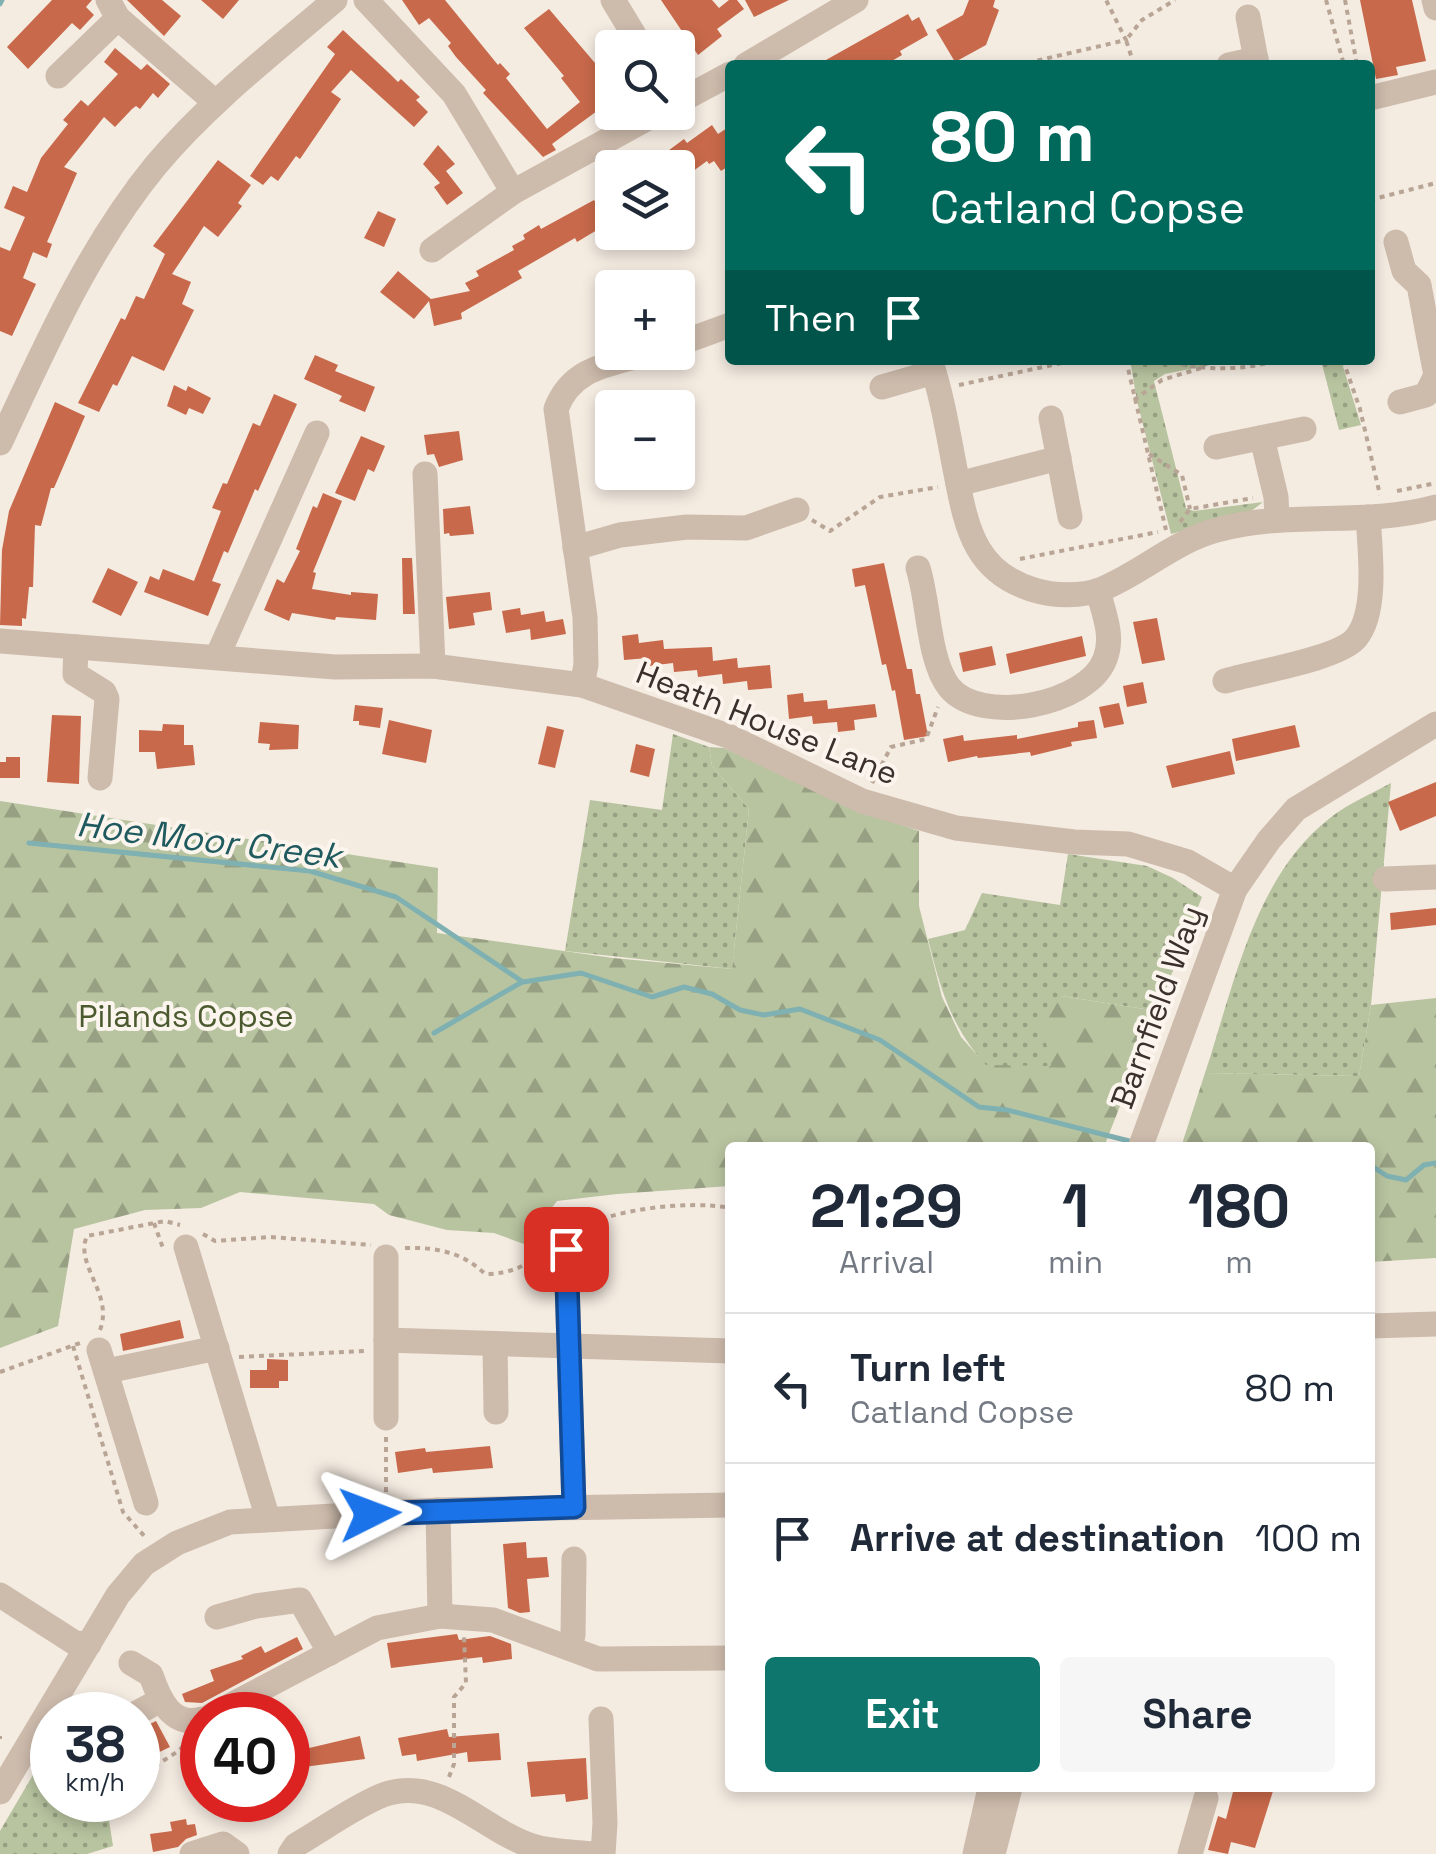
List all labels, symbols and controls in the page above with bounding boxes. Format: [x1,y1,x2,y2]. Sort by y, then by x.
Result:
map controls [595,30,695,490]
button: search [595,30,695,130]
text: 80 m [930,92,1095,181]
icon: left [765,100,895,230]
button: layers [595,150,695,250]
text: Catland Copse [930,179,1245,236]
button: + [595,270,695,370]
icon: arrive [876,290,931,345]
text: Then [765,294,856,342]
button: − [595,390,695,490]
street label: Heath House Lane [630,652,904,794]
water label: Hoe Moor Creek [75,802,347,879]
street label: Barnfield Way [1102,900,1212,1114]
park label: Pilands Copse [78,996,294,1036]
text: 21:29 [810,1168,963,1245]
text: 1 [1062,1168,1089,1245]
text: 180 [1188,1168,1290,1245]
pin [524,1207,609,1292]
icon: arrive [539,1222,594,1277]
text: Arrival [839,1242,934,1282]
text: min [1048,1242,1103,1282]
text: m [1225,1242,1253,1282]
text: Turn left [850,1344,1006,1392]
icon: left [765,1361,820,1416]
text: 80 m [1245,1364,1335,1412]
text: Catland Copse [850,1392,1074,1432]
position arrow [318,1462,422,1566]
icon: arrive [765,1511,820,1566]
text: Arrive at destination [850,1514,1225,1562]
text: 100 m [1255,1514,1362,1562]
button: Exit [765,1657,1040,1772]
button: Share [1060,1657,1335,1772]
speed limit sign: 40 [180,1692,310,1822]
text: 38 [65,1713,125,1777]
text: km/h [65,1766,125,1798]

